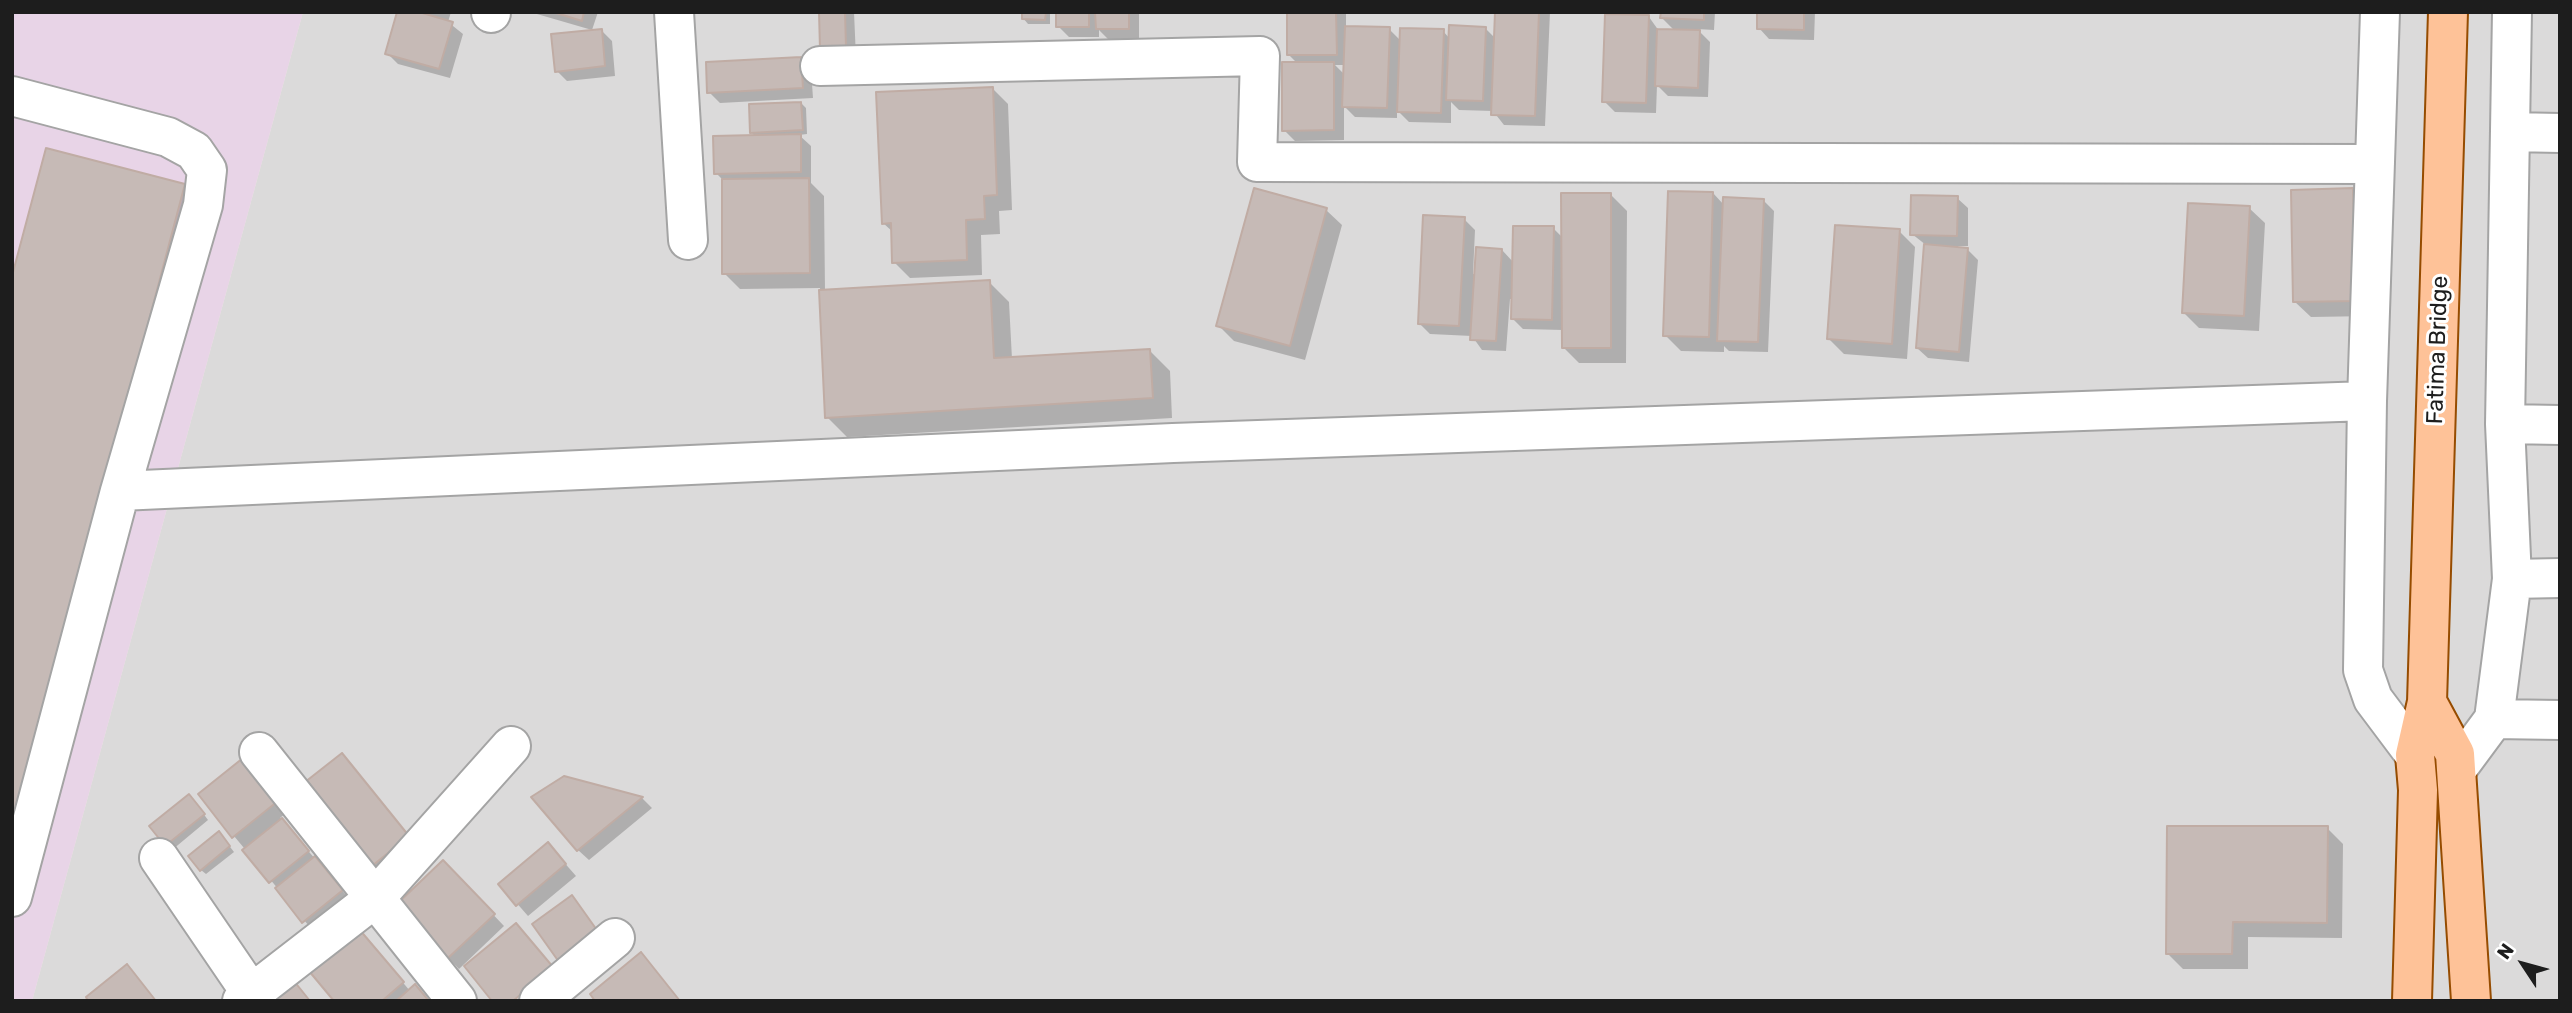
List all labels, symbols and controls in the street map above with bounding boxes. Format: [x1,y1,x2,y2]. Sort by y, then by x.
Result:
street label: Fatima Bridge [2422,275,2454,425]
north arrow [2488,929,2558,999]
text: N [2492,939,2519,964]

